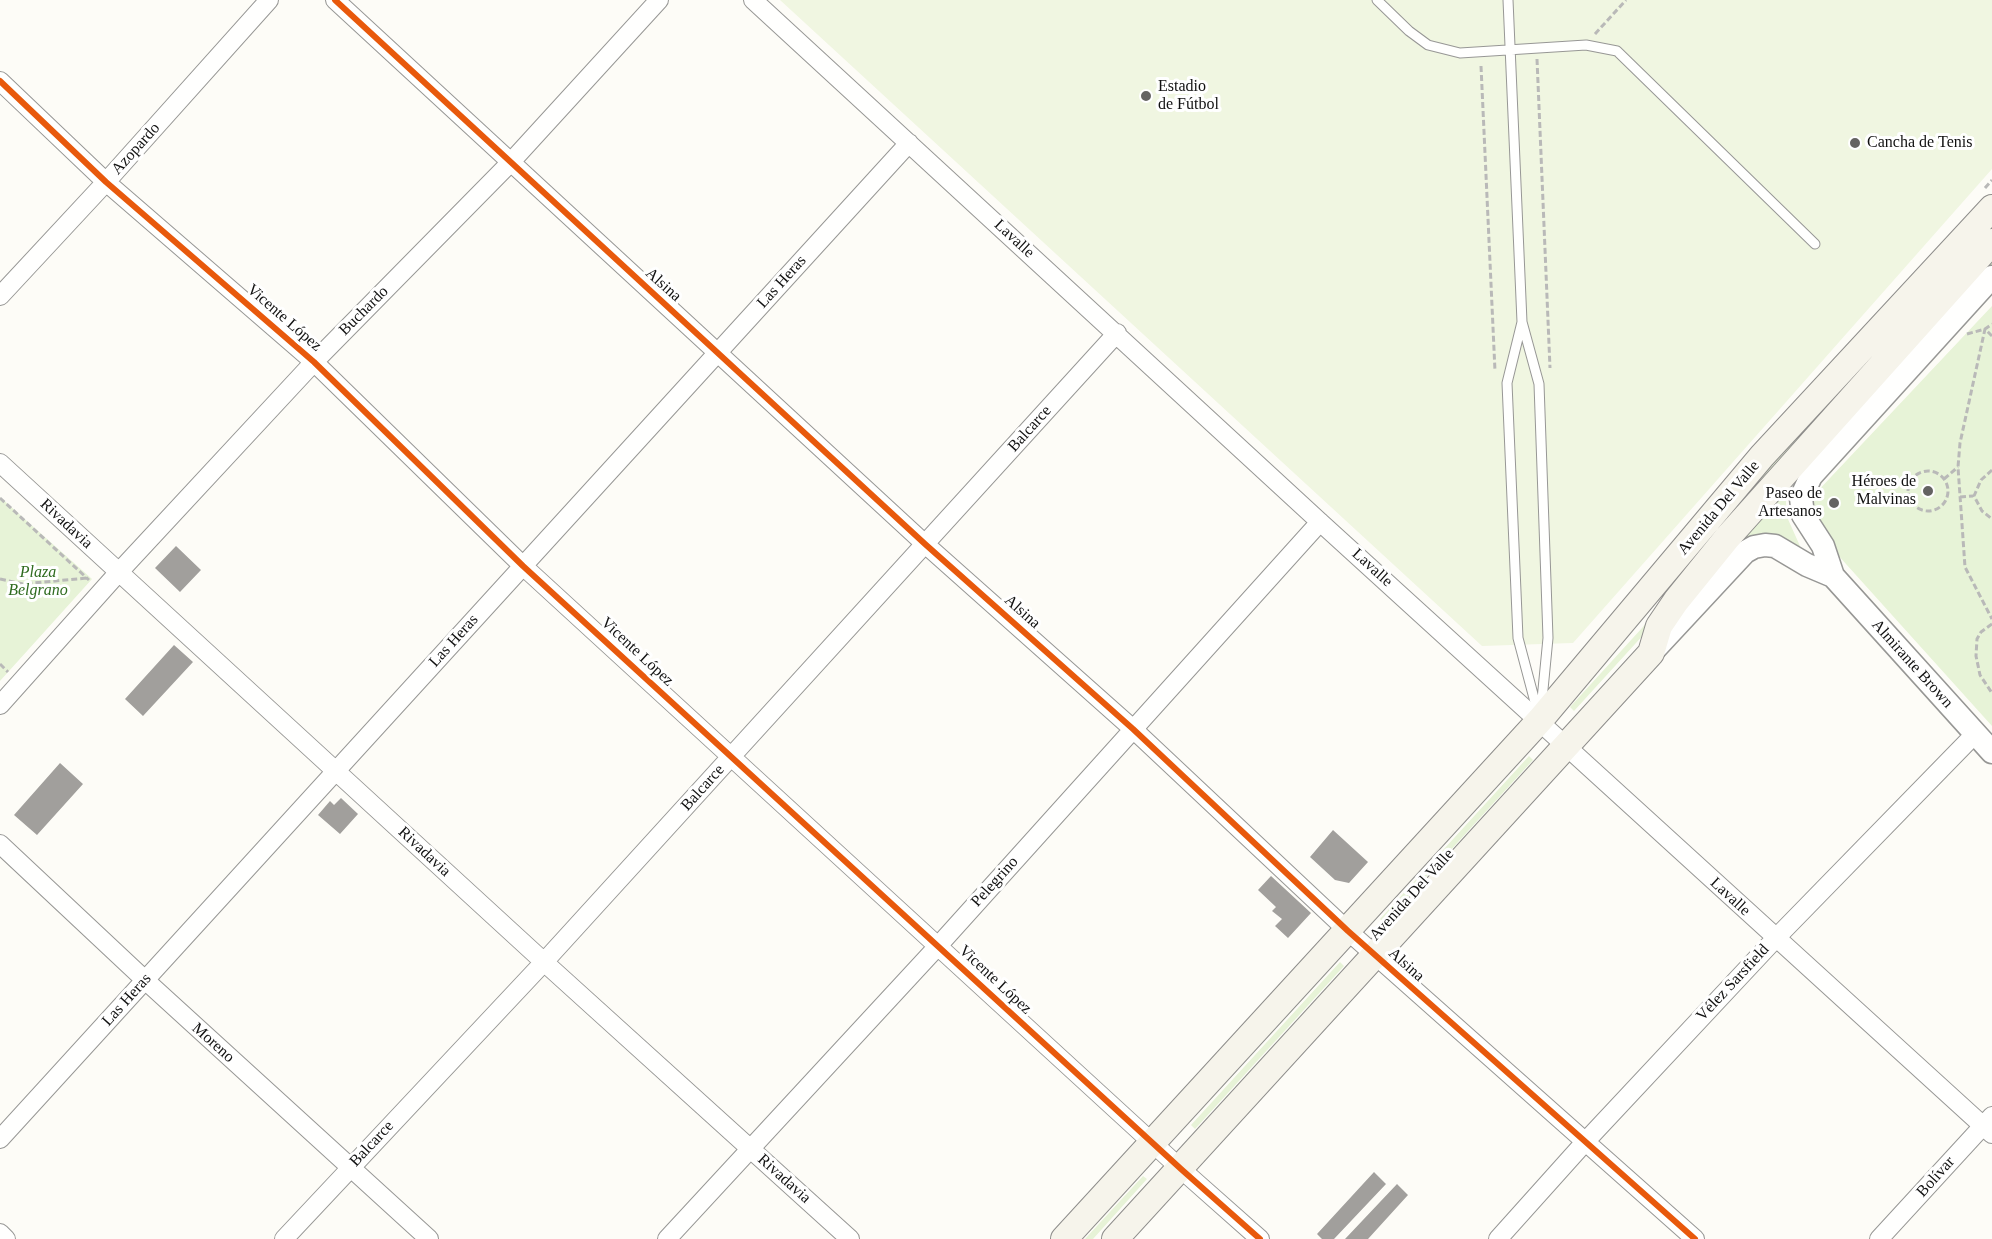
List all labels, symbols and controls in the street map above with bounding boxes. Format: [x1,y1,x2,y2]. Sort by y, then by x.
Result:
place label: Estadio de Fútbol [1158,77,1219,115]
marker: Estadio de Fútbol [1139,89,1153,103]
street label: Azopardo [108,119,164,179]
place label: Cancha de Tenis [1867,133,1973,153]
marker: Cancha de Tenis [1848,136,1862,150]
street label: Lavalle [990,216,1038,262]
street label: Las Heras [753,252,811,312]
street label: Alsina [641,264,685,306]
street label: Vicente López [243,280,325,356]
street label: Buchardo [335,282,393,340]
street label: Balcarce [1004,402,1056,456]
street label: Avenida Del Valle [1674,457,1764,559]
place label: Héroes de Malvinas [1852,472,1916,510]
place label: Paseo de Artesanos [1758,484,1822,522]
marker: Héroes de Malvinas [1921,484,1935,498]
street label: Rivadavia [36,495,96,553]
marker: Paseo de Artesanos [1827,496,1841,510]
street label: Lavalle [1348,545,1396,591]
park label: Plaza Belgrano [8,563,68,601]
street label: Alsina [1000,591,1044,633]
street label: Las Heras [425,611,483,671]
street label: Vicente López [597,613,677,691]
street label: Almirante Brown [1867,616,1957,712]
street label: Balcarce [677,761,729,815]
street label: Rivadavia [394,823,454,881]
street label: Avenida Del Valle [1366,845,1458,945]
street label: Pelegrino [967,853,1023,911]
street label: Lavalle [1706,874,1754,920]
street label: Vicente López [955,941,1035,1019]
street label: Vélez Sarsfield [1692,941,1774,1025]
street label: Alsina [1384,944,1428,986]
street label: Las Heras [98,970,156,1030]
street label: Moreno [188,1019,238,1067]
street label: Balcarce [346,1117,398,1171]
street label: Rivadavia [753,1150,815,1208]
street label: Bolívar [1913,1153,1959,1201]

